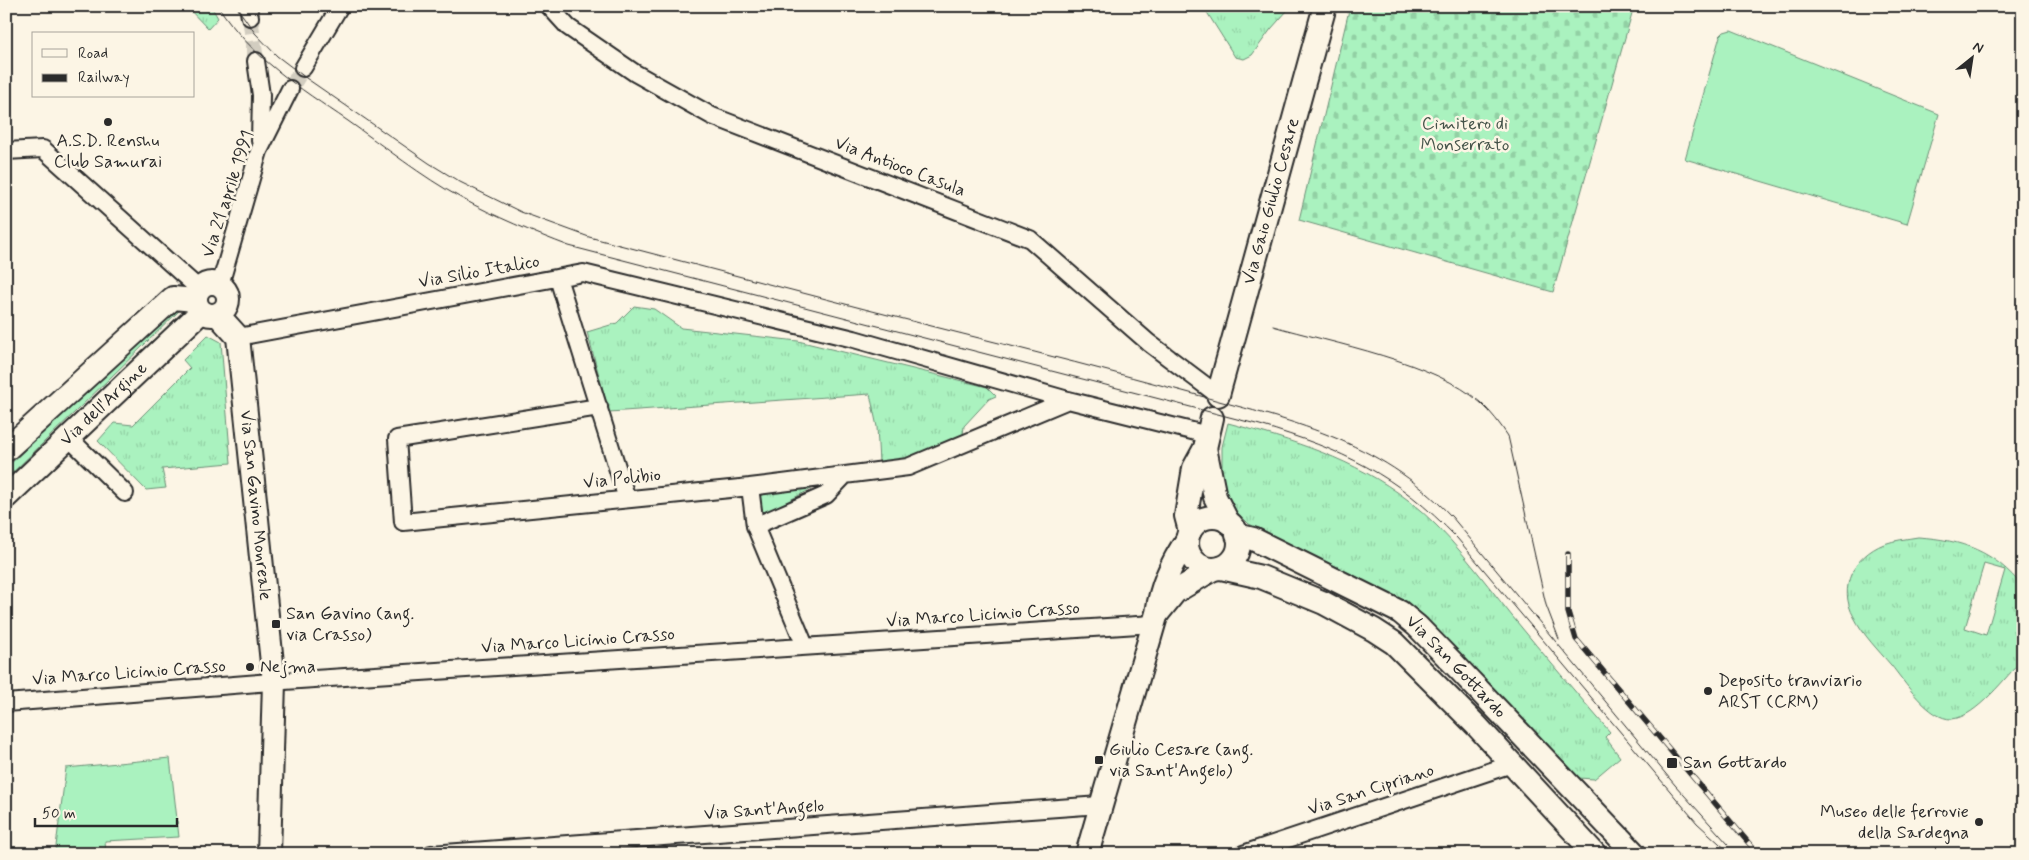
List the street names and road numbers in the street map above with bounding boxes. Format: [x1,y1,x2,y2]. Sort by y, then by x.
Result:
street label: Via Gaio Giulio Cesare [1237,115,1306,287]
street label: Via 21 aprile 1991 [196,127,260,261]
street label: Via Antioco Casula [831,131,969,203]
street label: Via Silio Italico [417,250,541,294]
street label: Via dell'Argine [55,357,153,452]
street label: Via San Gavino Monreale [234,409,277,602]
street label: Via Polibio [582,463,662,495]
street label: Via Marco Licinio Crasso [885,596,1081,634]
street label: Via San Gottardo [1401,610,1512,724]
street label: Via Marco Licinio Crasso [480,622,676,660]
street label: Via Marco Licinio Crasso [31,654,227,692]
street label: Via San Cipriano [1305,758,1437,822]
street label: Via Sant'Angelo [703,794,825,828]

